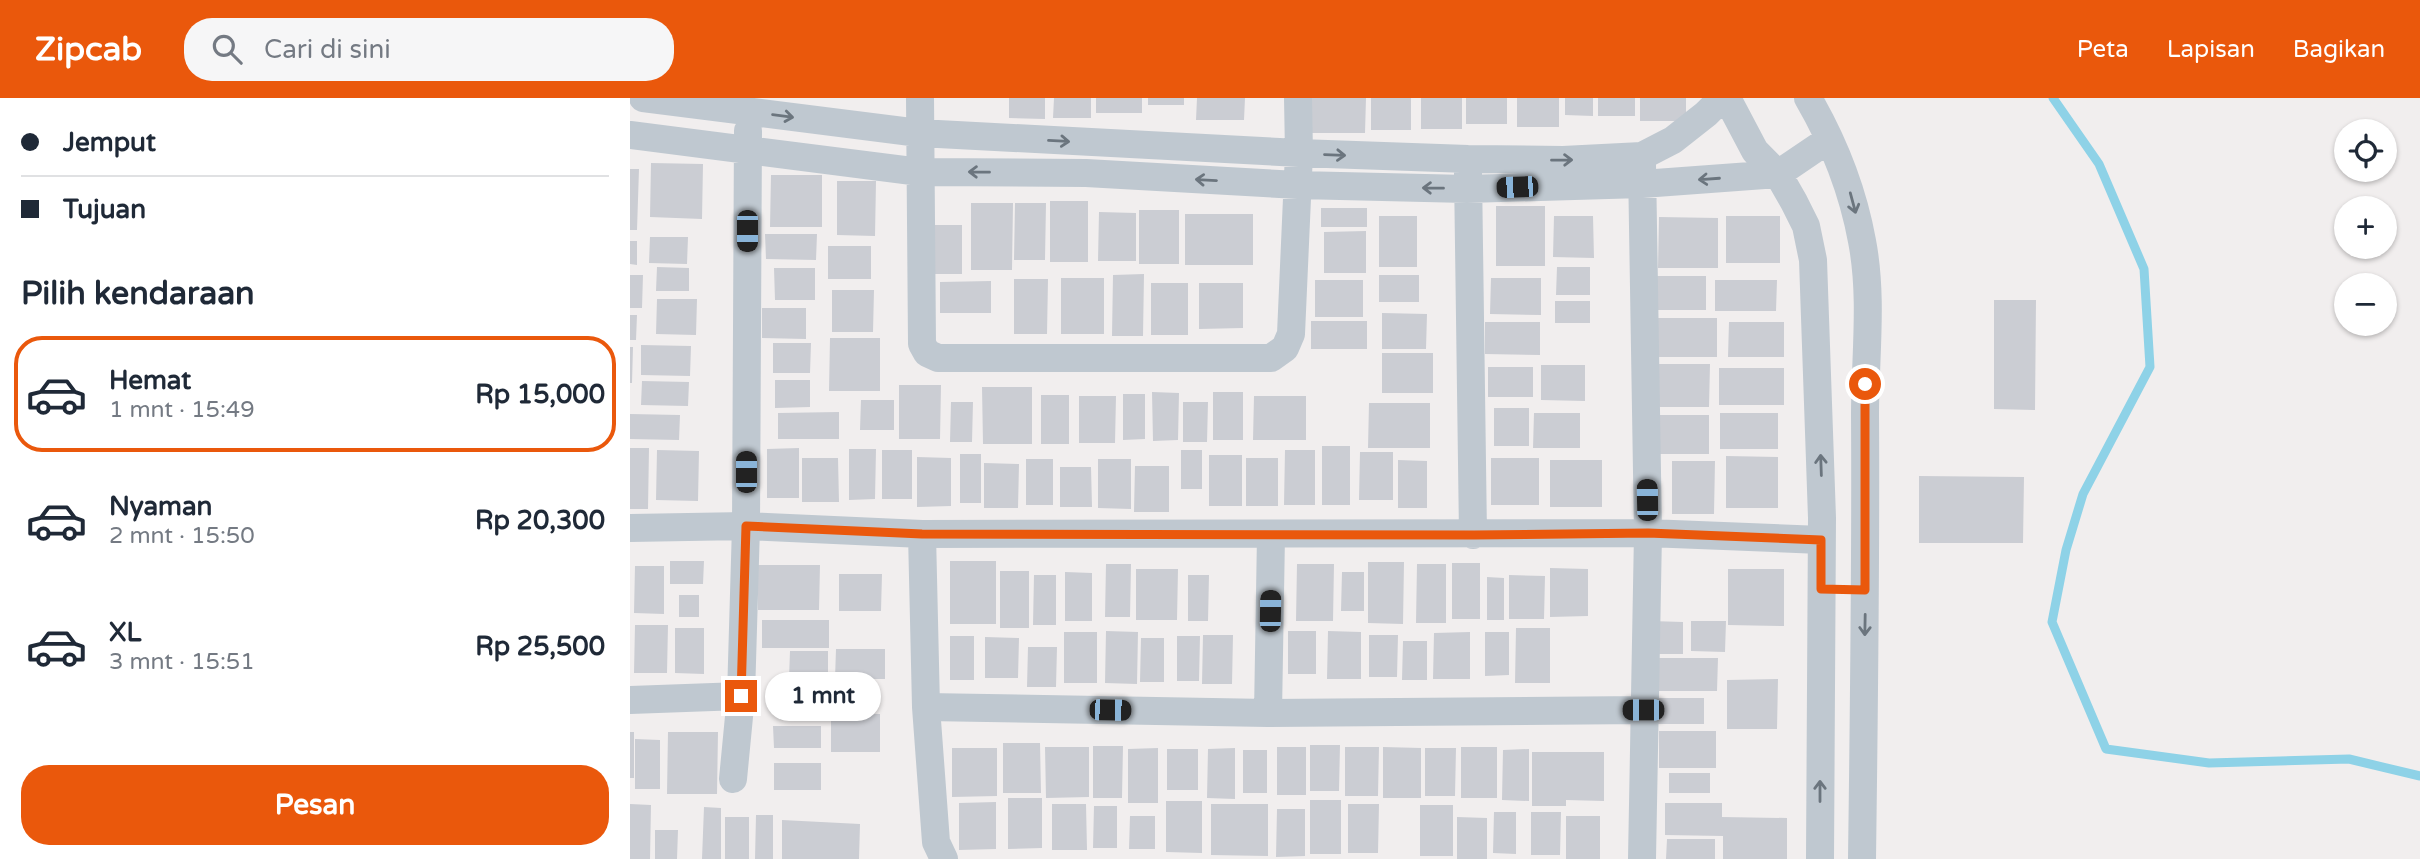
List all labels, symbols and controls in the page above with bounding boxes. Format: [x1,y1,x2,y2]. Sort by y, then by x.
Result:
search box [184,18,674,81]
text: Zipcab [35,30,142,69]
icon: search [208,30,246,68]
text: Cari di sini [264,34,391,65]
text: Peta [2077,35,2129,64]
text: Lapisan [2167,35,2255,64]
text: Bagikan [2293,35,2385,64]
one-way arrow [772,110,794,123]
map controls [2334,119,2397,336]
button: locate [2334,119,2397,182]
text: Jemput [63,127,156,158]
one-way arrow [1047,134,1070,147]
one-way arrow [1323,148,1346,161]
one-way arrow [1550,153,1573,166]
one-way arrow [967,165,990,179]
one-way arrow [1195,173,1218,186]
one-way arrow [1699,173,1721,186]
car [1496,176,1539,198]
one-way arrow [1422,181,1445,195]
one-way arrow [1847,192,1860,214]
text: Tujuan [63,194,146,225]
button: + [2334,196,2397,259]
car [737,210,758,252]
button: − [2334,273,2397,336]
text: Pilih kendaraan [21,275,255,313]
icon: car [25,363,88,426]
text: Hemat [109,365,191,396]
route start [1849,368,1881,400]
text: Rp 15,000 [475,379,605,410]
text: 1 mnt · 15:49 [109,396,255,424]
car [736,451,757,493]
one-way arrow [1814,454,1827,477]
car [1637,479,1658,521]
icon: car [25,489,88,552]
text: Nyaman [109,491,212,522]
text: Rp 20,300 [475,505,605,536]
text: 2 mnt · 15:50 [109,522,255,550]
car [1260,590,1281,632]
one-way arrow [1858,614,1872,637]
icon: car [25,615,88,678]
text: XL [109,617,141,648]
text: Rp 25,500 [475,631,605,662]
text: 3 mnt · 15:51 [109,648,255,676]
callout: 1 mnt [766,672,881,720]
route end [725,680,757,712]
text: 1 mnt [791,682,855,710]
car [1089,699,1132,721]
car [1623,700,1665,721]
button: Pesan [21,765,609,845]
one-way arrow [1813,780,1827,803]

